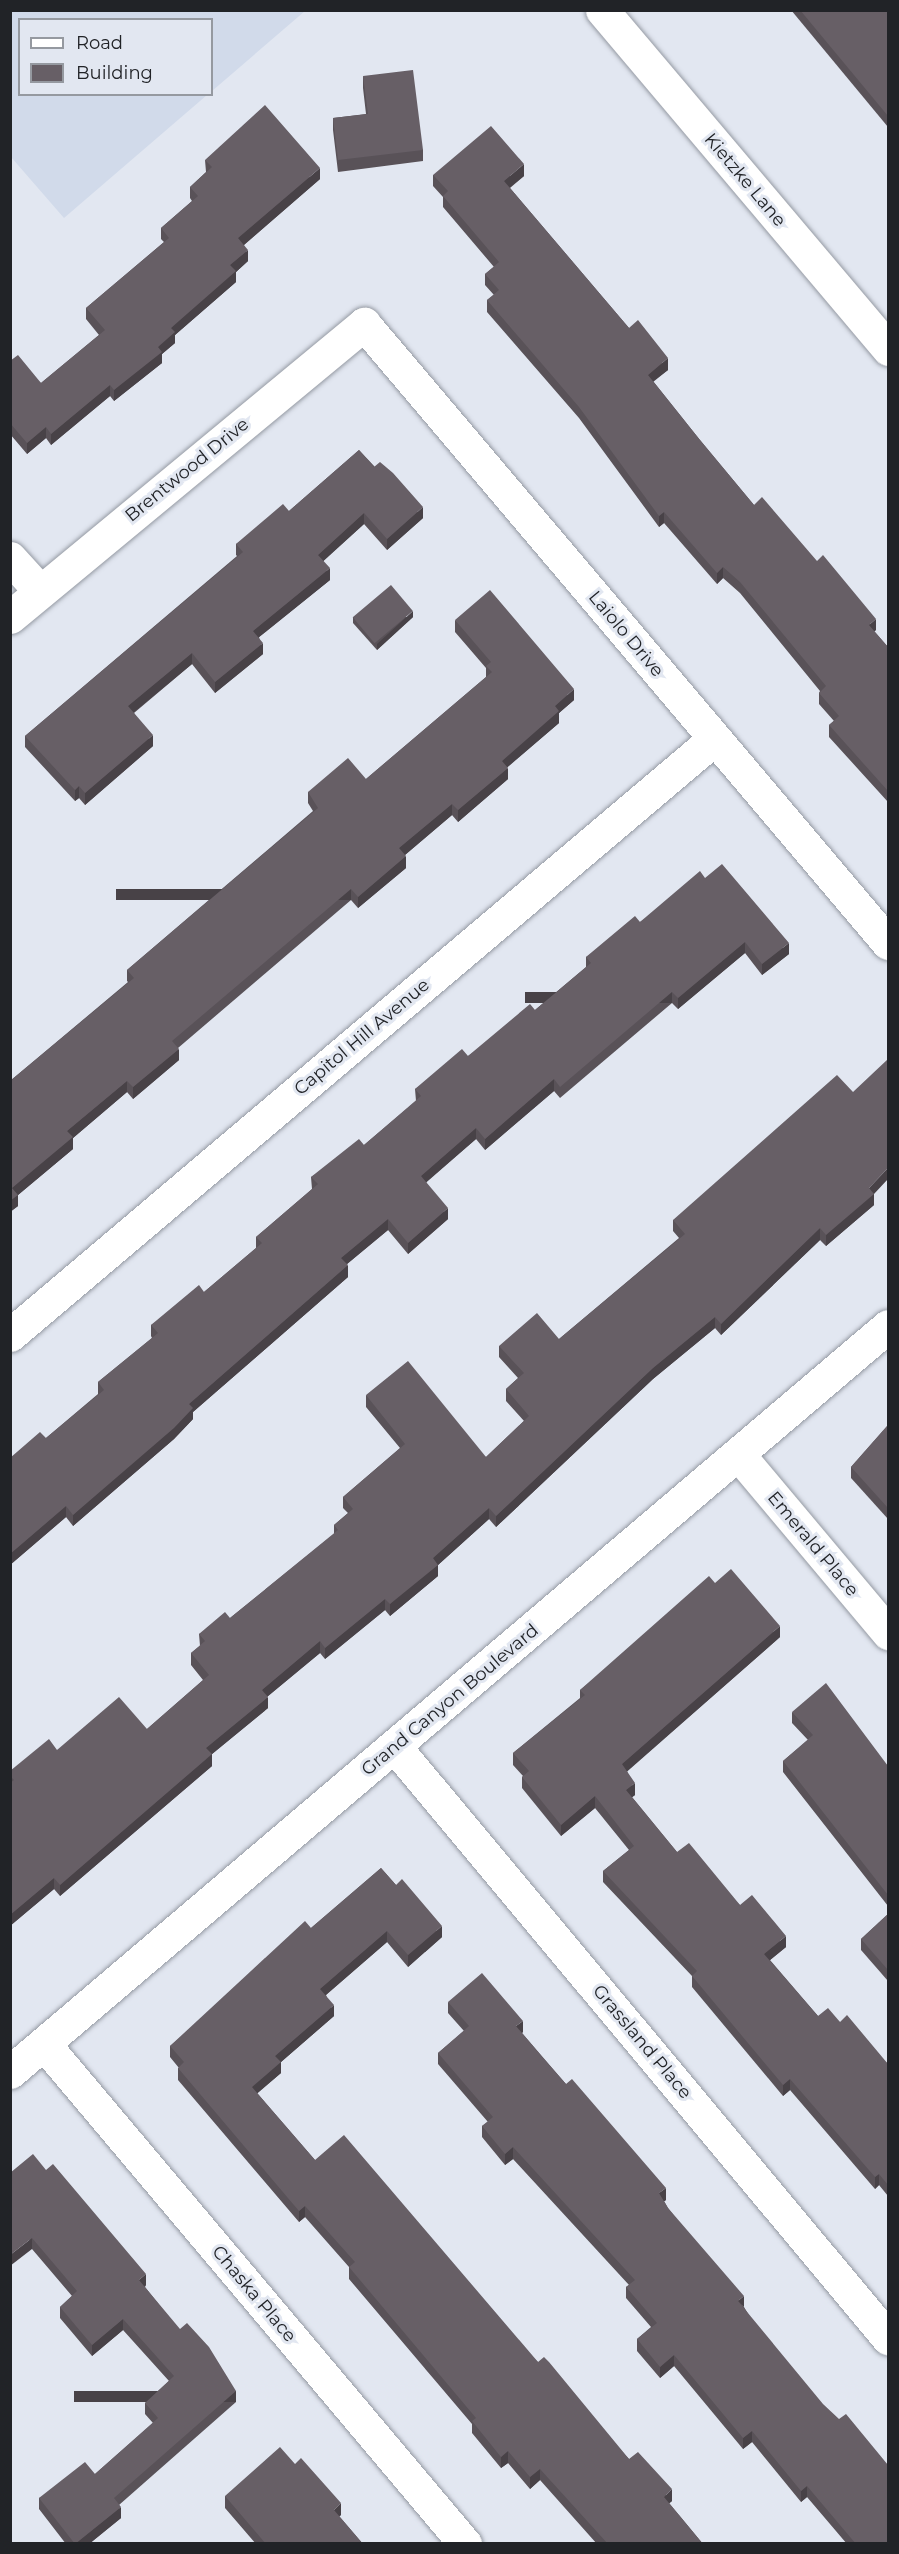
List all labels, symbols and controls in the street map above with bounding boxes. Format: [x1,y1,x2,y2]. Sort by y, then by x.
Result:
legend [18,18,213,96]
text: Road [76,32,123,54]
text: Building [76,62,153,84]
street label: Kietzke Lane [700,129,790,231]
street label: Brentwood Drive [121,413,253,527]
street label: Laiolo Drive [584,587,668,681]
street label: Capitol Hill Avenue [290,974,434,1100]
street label: Emerald Place [763,1487,863,1601]
street label: Grand Canyon Boulevard [357,1620,543,1780]
street label: Grassland Place [588,1981,696,2103]
street label: Chaska Place [207,2241,301,2347]

